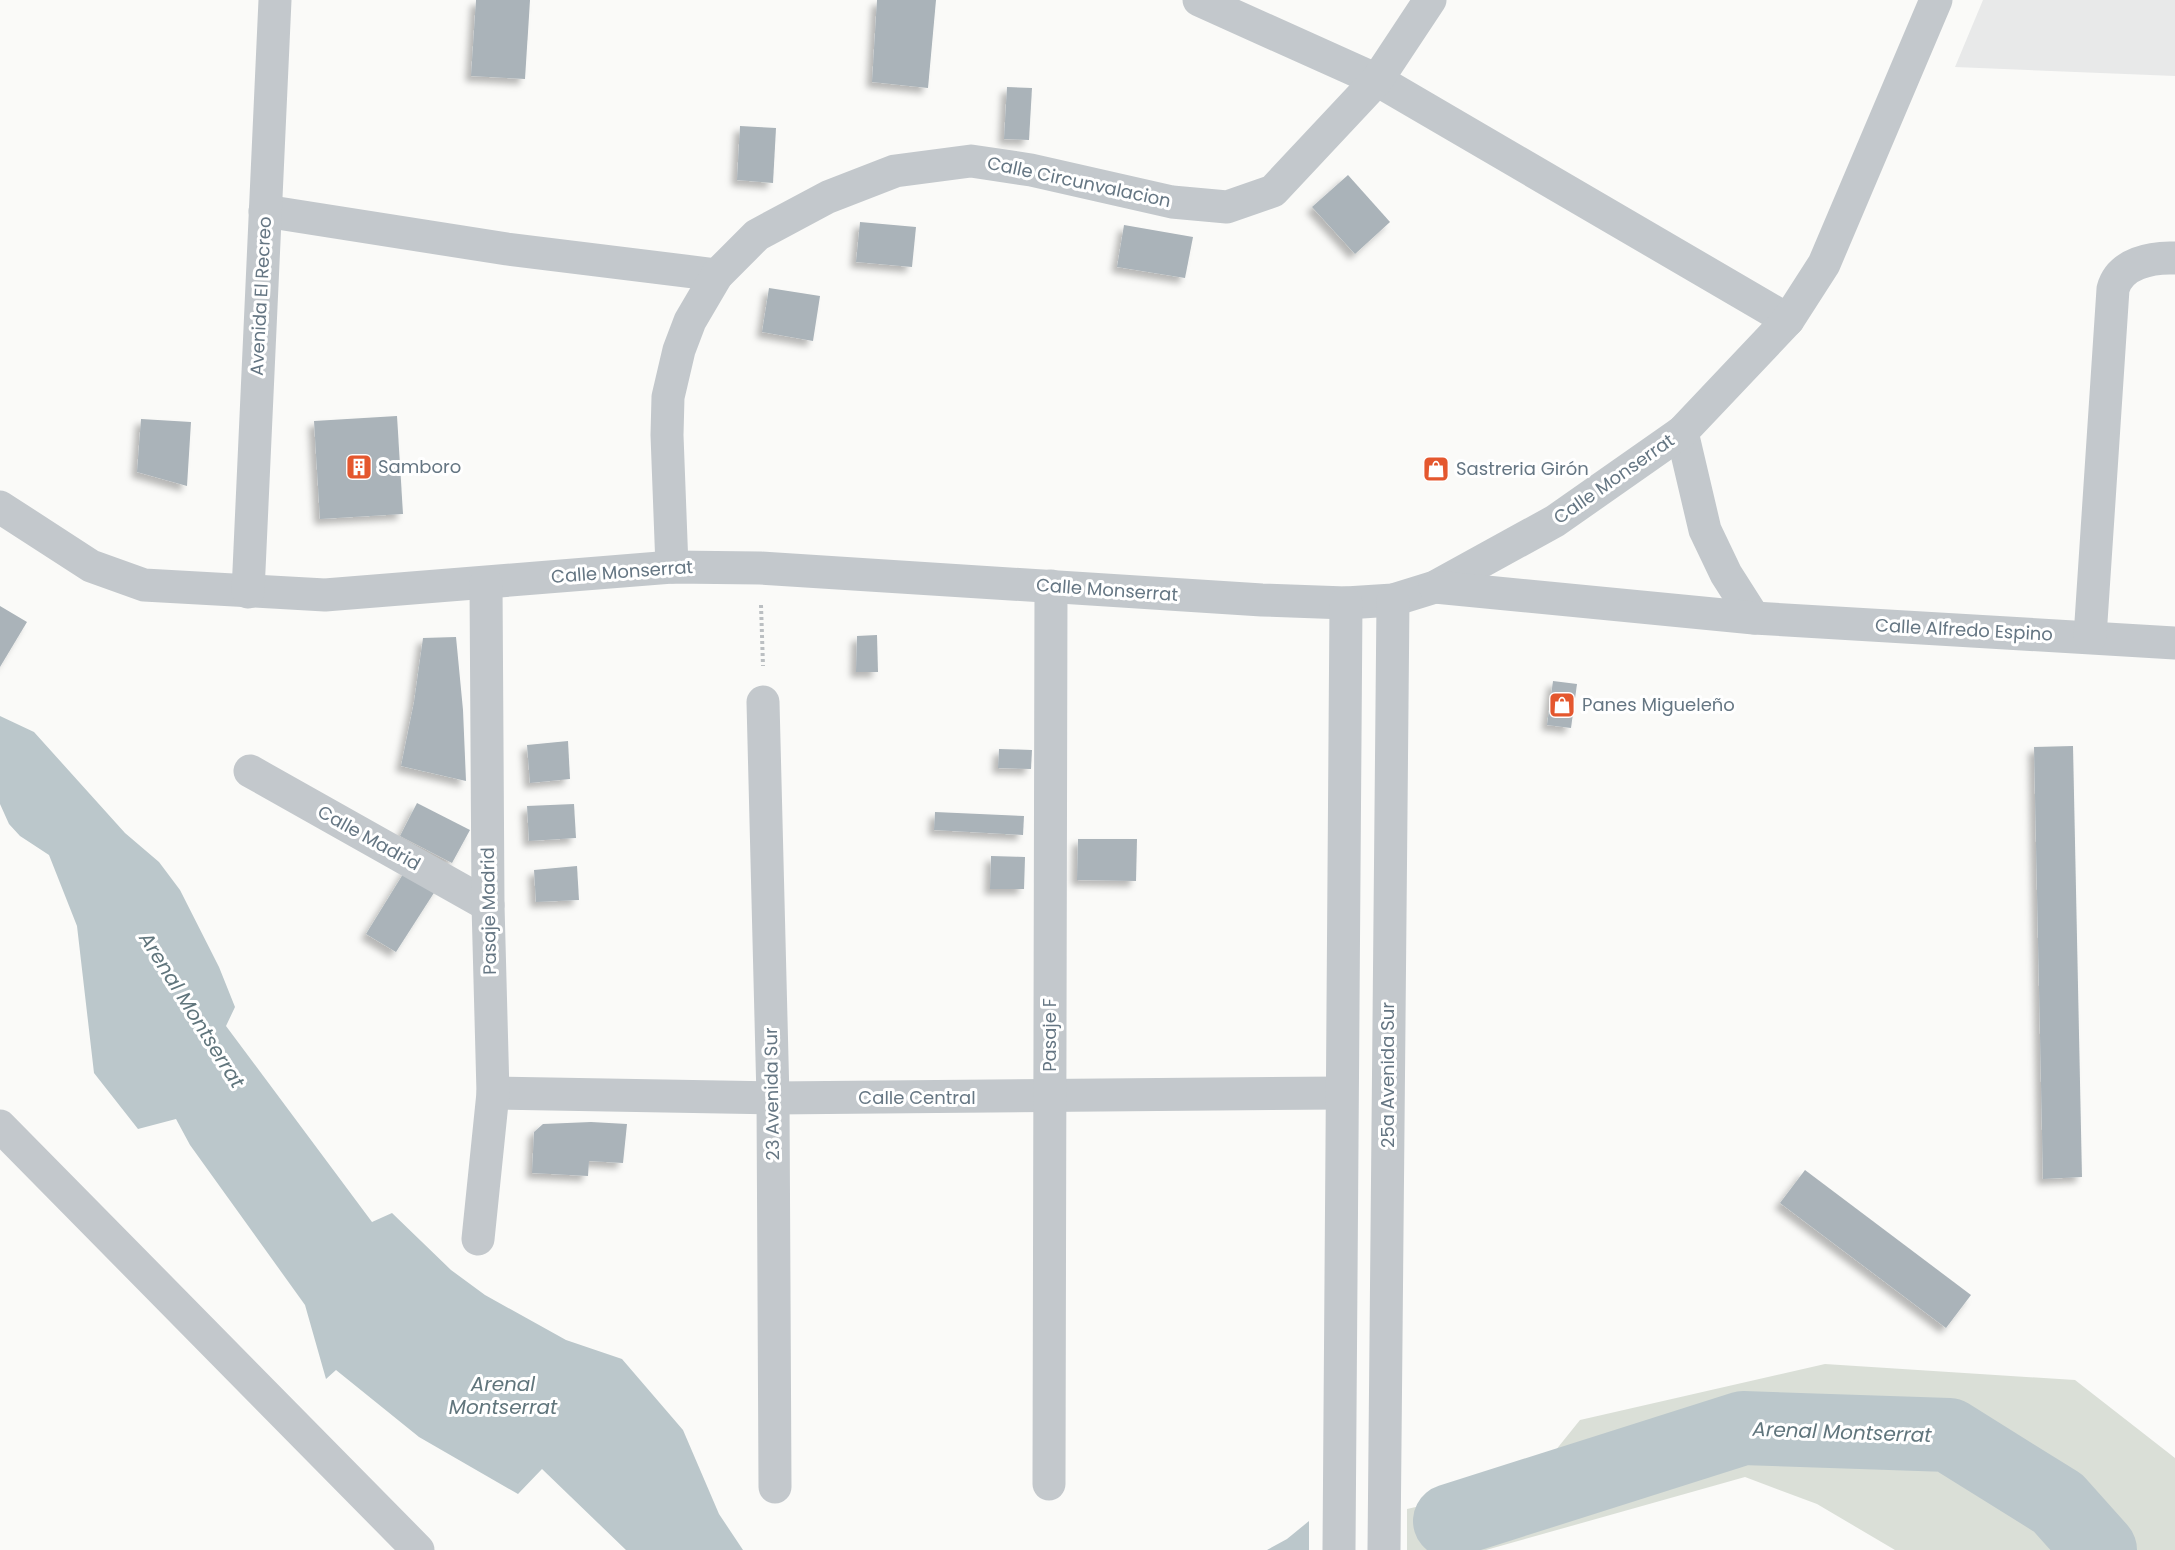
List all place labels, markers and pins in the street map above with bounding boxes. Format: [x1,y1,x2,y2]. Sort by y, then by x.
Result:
building icon: Samboro [344,452,374,482]
place label: Samboro [378,454,461,479]
shop icon: Sastreria Girón [1421,454,1451,484]
place label: Sastreria Girón [1456,456,1589,481]
shop icon: Panes Migueleño [1547,690,1577,720]
place label: Panes Migueleño [1582,692,1735,717]

